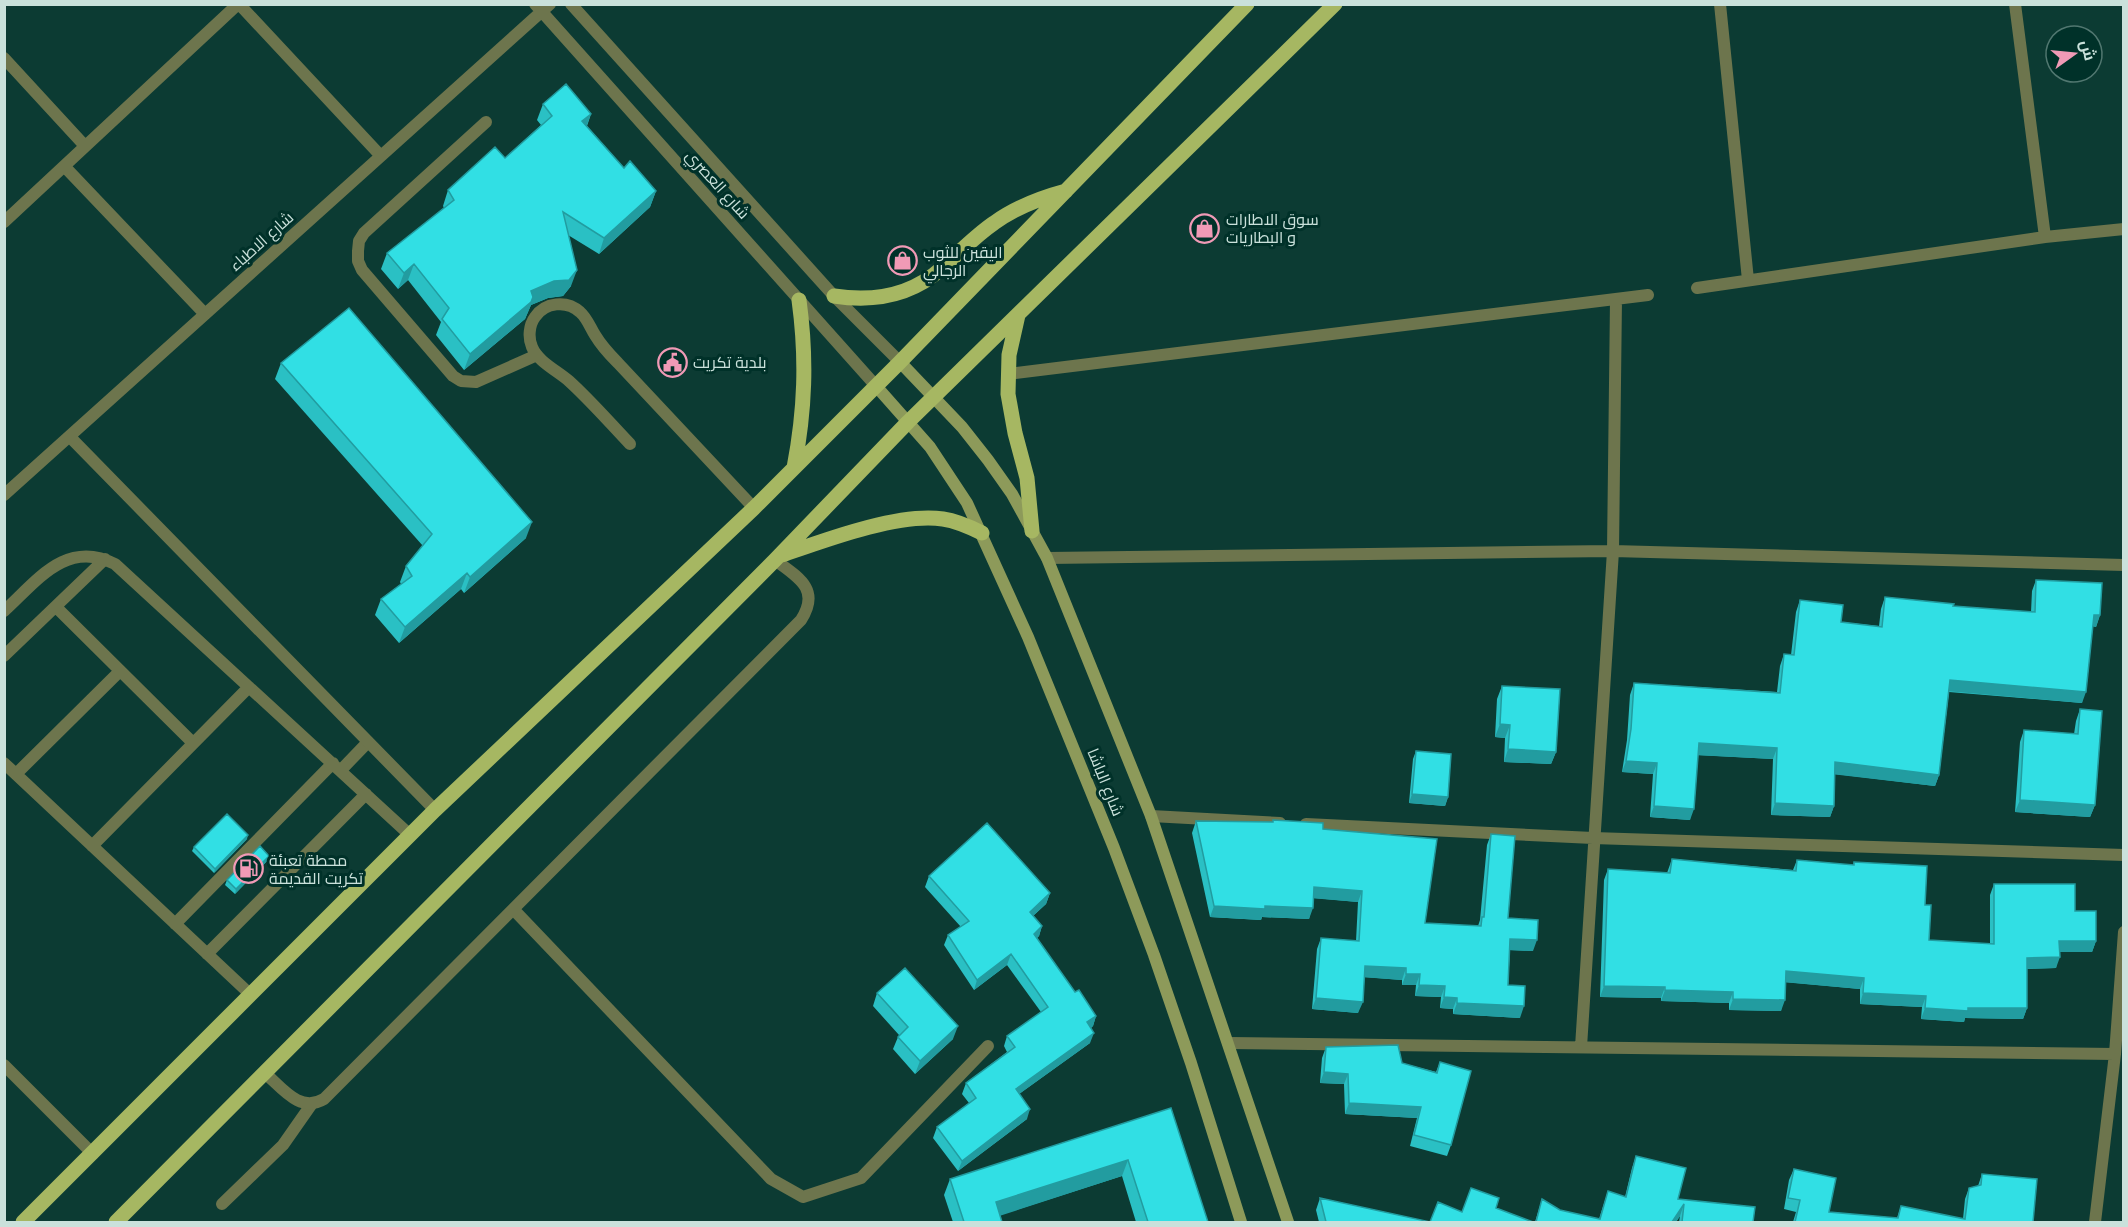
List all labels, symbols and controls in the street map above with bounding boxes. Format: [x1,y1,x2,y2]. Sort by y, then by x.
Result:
north arrow [2044,24,2104,84]
text: ش [2076,38,2100,63]
street label: شارع العصري [679,146,754,225]
street label: شارع الاطباء [225,208,299,277]
place label: سوق الاطارات و البطاريات [1226,210,1319,247]
shop icon: سوق الاطارات و البطاريات [1189,212,1221,244]
place label: اليقين للثوب الرجالي [923,243,1003,284]
shop icon: اليقين للثوب الرجالي [886,245,918,277]
public building icon: بلدية تكريت [656,346,688,378]
place label: بلدية تكريت [693,353,767,372]
street label: شارع الباشا [1082,746,1128,819]
place label: محطة تعبئة تكريت القديمة [269,851,364,888]
fuel station icon: محطة تعبئة تكريت القديمة [232,853,264,885]

